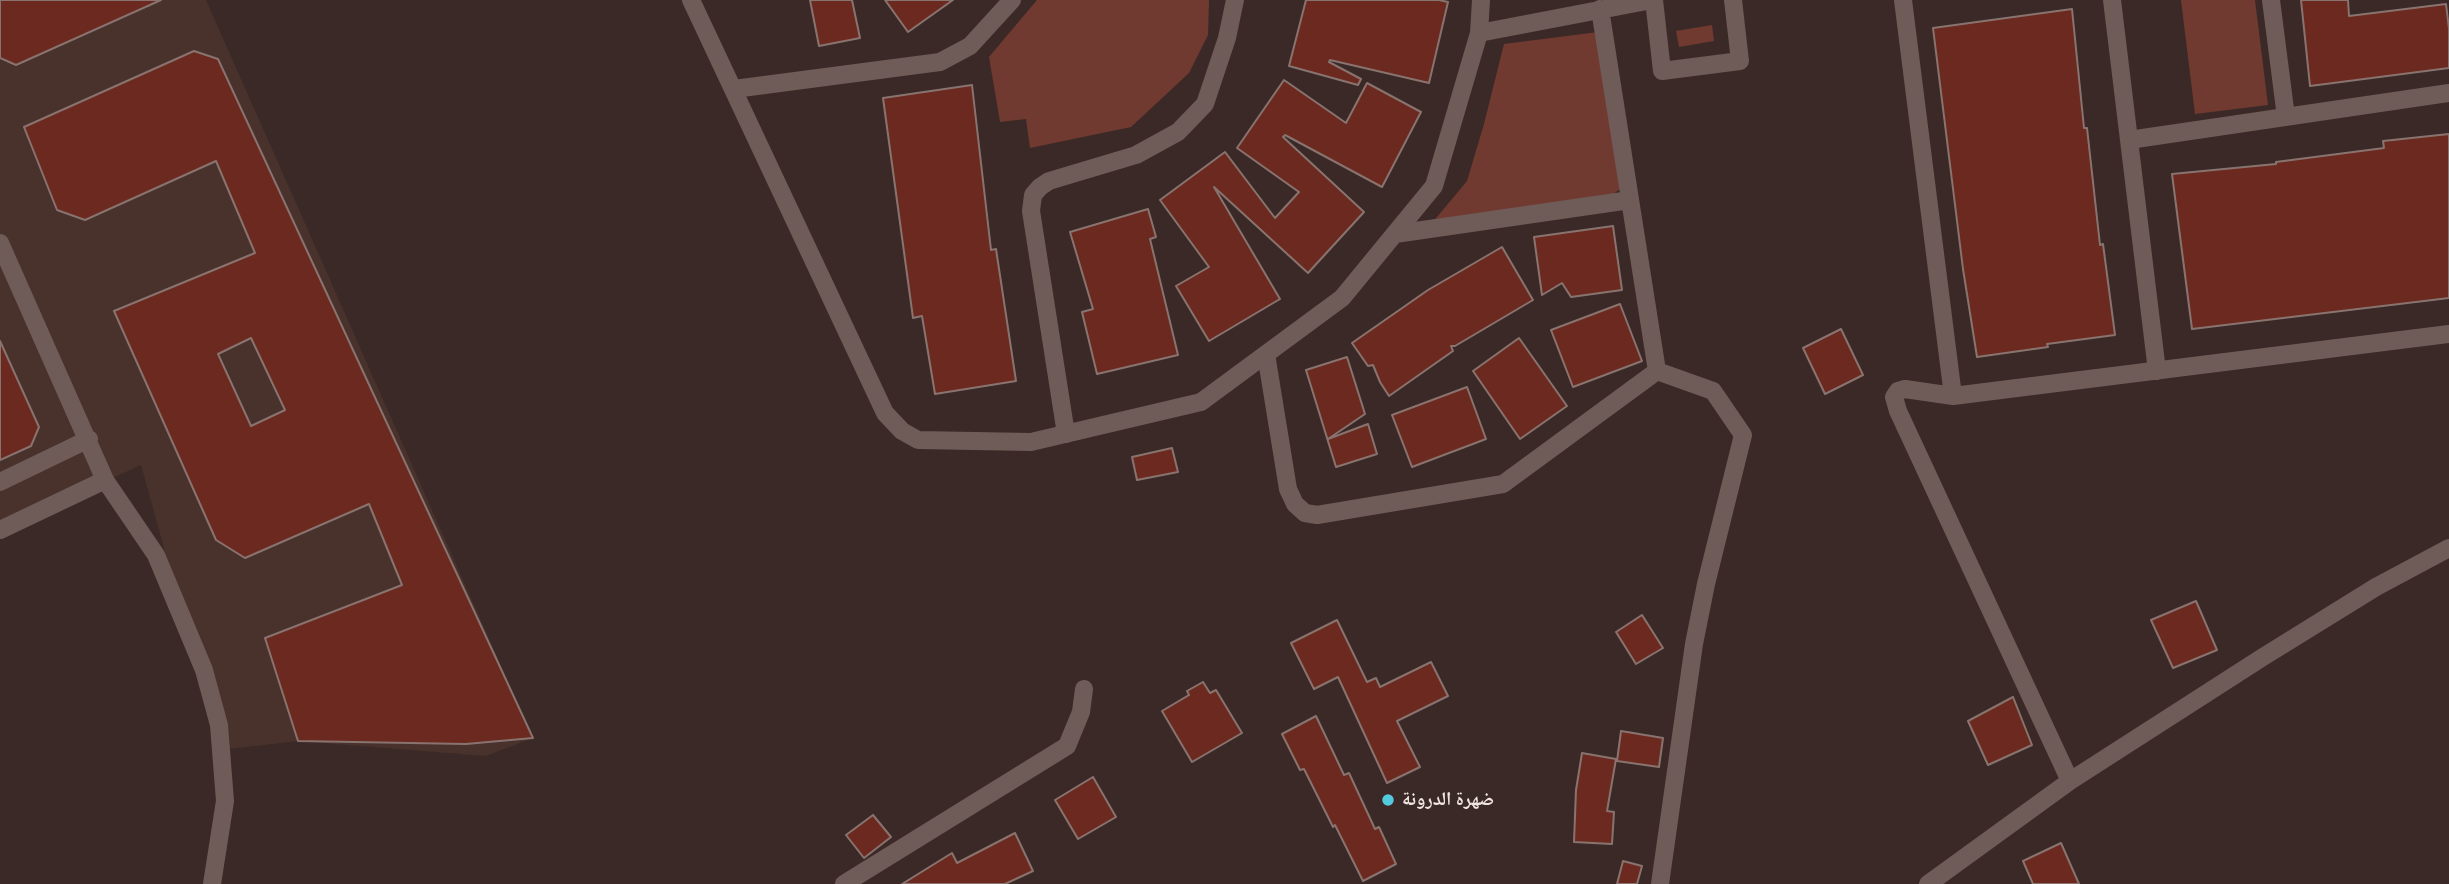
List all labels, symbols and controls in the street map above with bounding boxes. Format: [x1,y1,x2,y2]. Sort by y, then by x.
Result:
place label: ضهرة الدرونة [1402,789,1494,811]
marker: ضهرة الدرونة [1380,792,1396,808]

